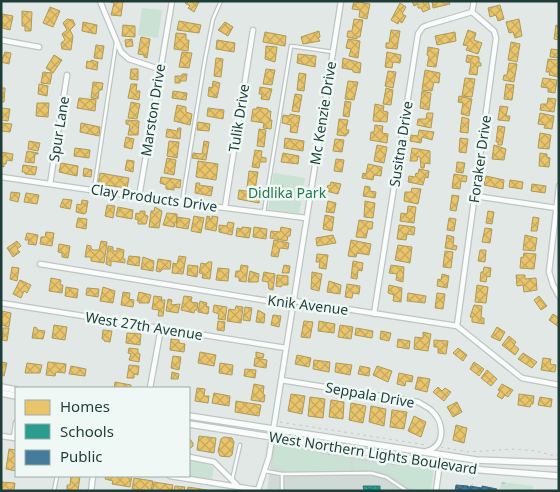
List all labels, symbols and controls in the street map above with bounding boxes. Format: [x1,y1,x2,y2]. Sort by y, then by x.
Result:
street label: Mc Kenzie Drive [305,60,340,166]
street label: Marston Drive [136,62,169,158]
street label: Tulik Drive [224,82,253,153]
street label: Spur Lane [44,95,73,163]
street label: Susitna Drive [384,100,417,188]
street label: Foraker Drive [464,114,495,204]
street label: Clay Products Drive [90,179,219,216]
park label: Didlika Park [248,183,327,202]
street label: Knik Avenue [267,290,350,319]
street label: West 27th Avenue [84,307,204,344]
street label: Seppala Drive [324,377,416,412]
legend [15,387,190,477]
text: Homes [60,396,110,416]
text: Schools [60,421,114,441]
street label: West Northern Lights Boulevard [268,427,479,478]
text: Public [60,446,103,466]

